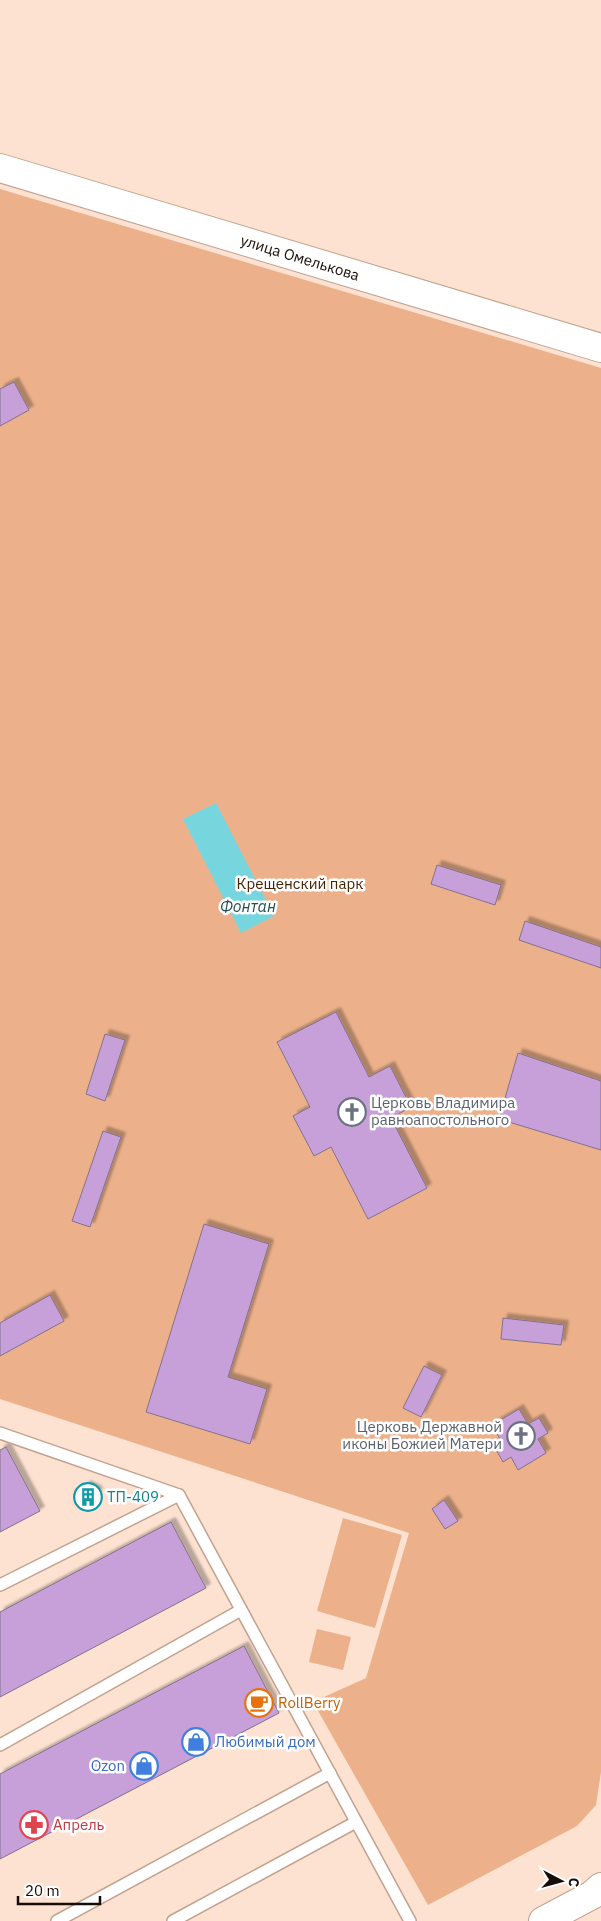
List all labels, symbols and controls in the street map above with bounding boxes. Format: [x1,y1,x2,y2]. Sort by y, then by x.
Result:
street label: улица Омелькова [238,230,362,285]
park label: Крещенский парк [237,874,363,893]
water label: Фонтан [220,896,276,916]
place label: Церковь Владимира равноапостольного [371,1093,515,1129]
church icon: Церковь Владимира равноапостольного [337,1097,367,1127]
place label: Церковь Державной иконы Божией Матери [342,1417,502,1453]
church icon: Церковь Державной иконы Божией Матери [506,1421,536,1451]
building icon: ТП-409 [73,1482,103,1512]
place label: ТП-409 [107,1487,159,1506]
cafe icon: RollBerry [244,1688,274,1718]
place label: RollBerry [278,1693,341,1712]
shop icon: Любимый дом [181,1727,211,1757]
place label: Любимый дом [215,1732,316,1751]
shop icon: Ozon [129,1751,159,1781]
place label: Ozon [91,1756,125,1775]
pharmacy icon: Апрель [19,1810,49,1840]
place label: Апрель [53,1815,105,1834]
north arrow [536,1856,586,1906]
scale bar [18,1874,100,1906]
text: С [565,1877,583,1888]
text: 20 m [25,1881,60,1900]

